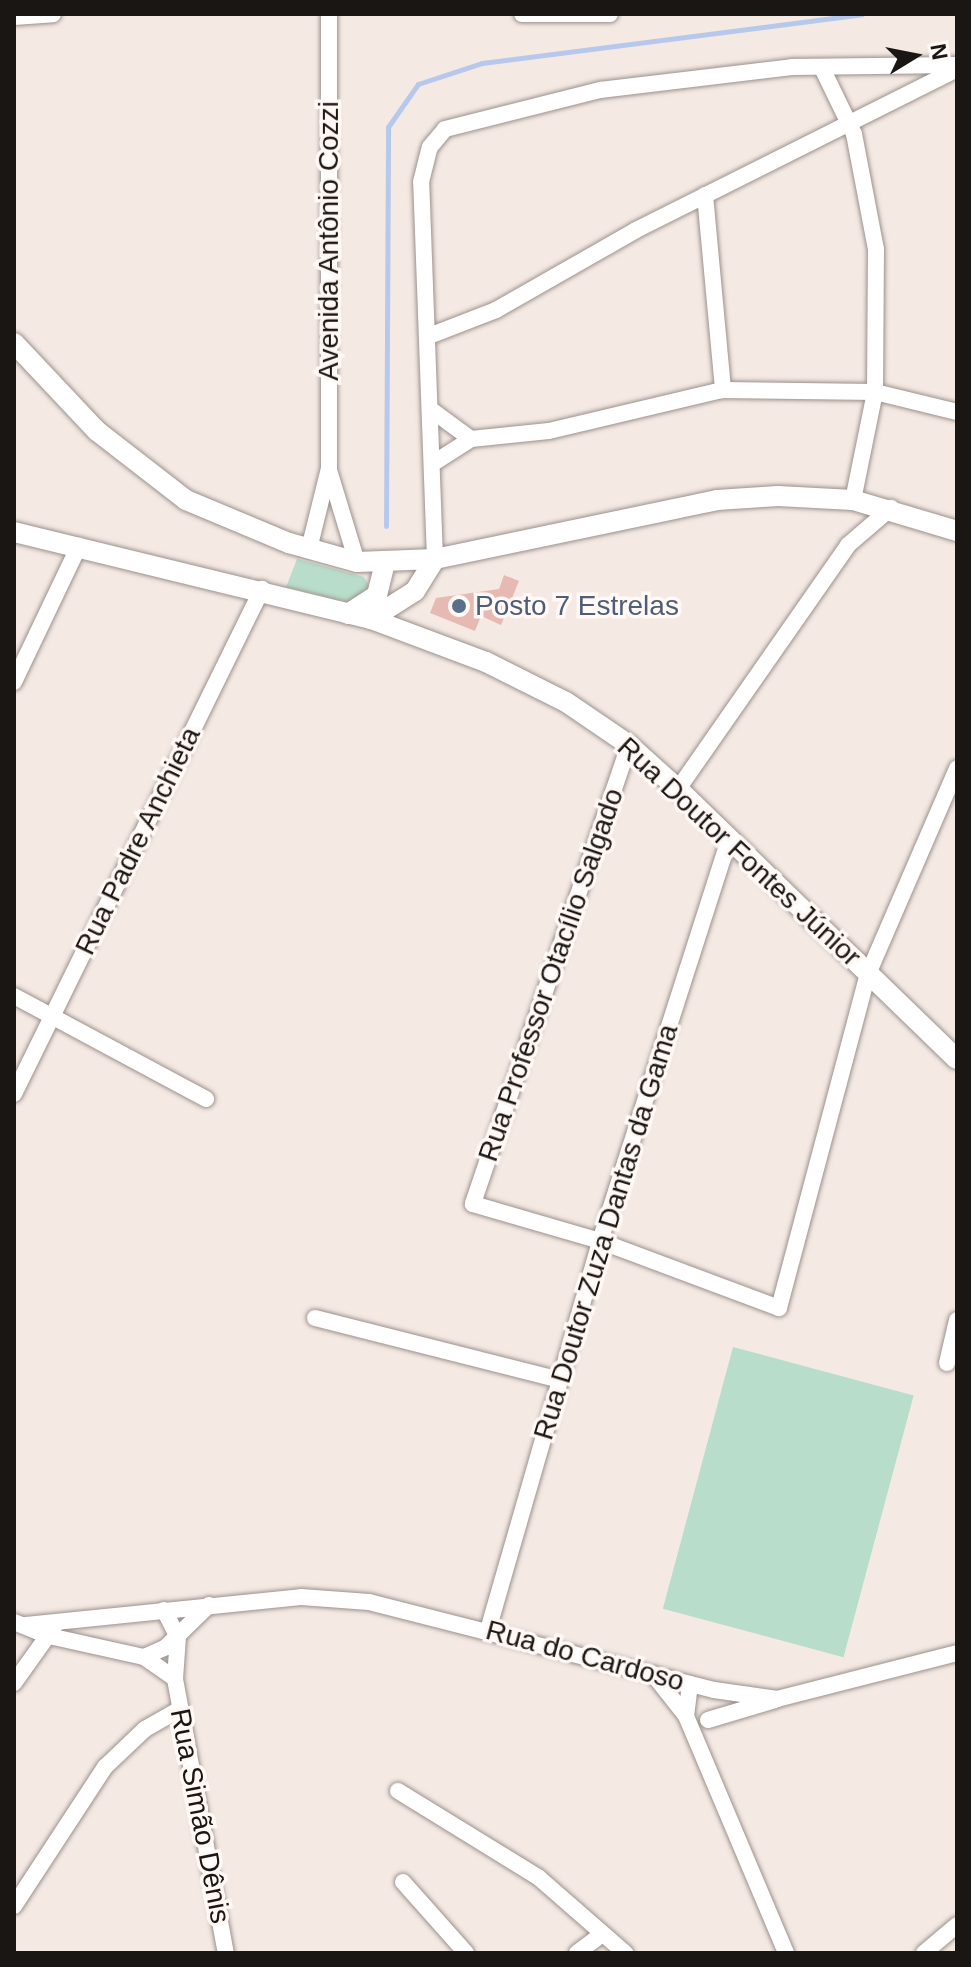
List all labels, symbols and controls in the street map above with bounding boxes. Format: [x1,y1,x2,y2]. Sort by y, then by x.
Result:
north arrow [875,16,955,96]
text: N [925,42,953,62]
street label: Avenida Antônio Cozzi [312,100,346,382]
place label: Posto 7 Estrelas [475,589,679,623]
marker: Posto 7 Estrelas [450,597,468,615]
street label: Rua Padre Anchieta [68,721,208,961]
street label: Rua Doutor Fontes Júnior [610,730,868,974]
street label: Rua Professor Otacílio Salgado [471,784,631,1166]
street label: Rua Doutor Zuza Dantas da Gama [527,1020,685,1444]
street label: Rua do Cardoso [482,1613,688,1699]
street label: Rua Simão Dênis [163,1706,237,1926]

